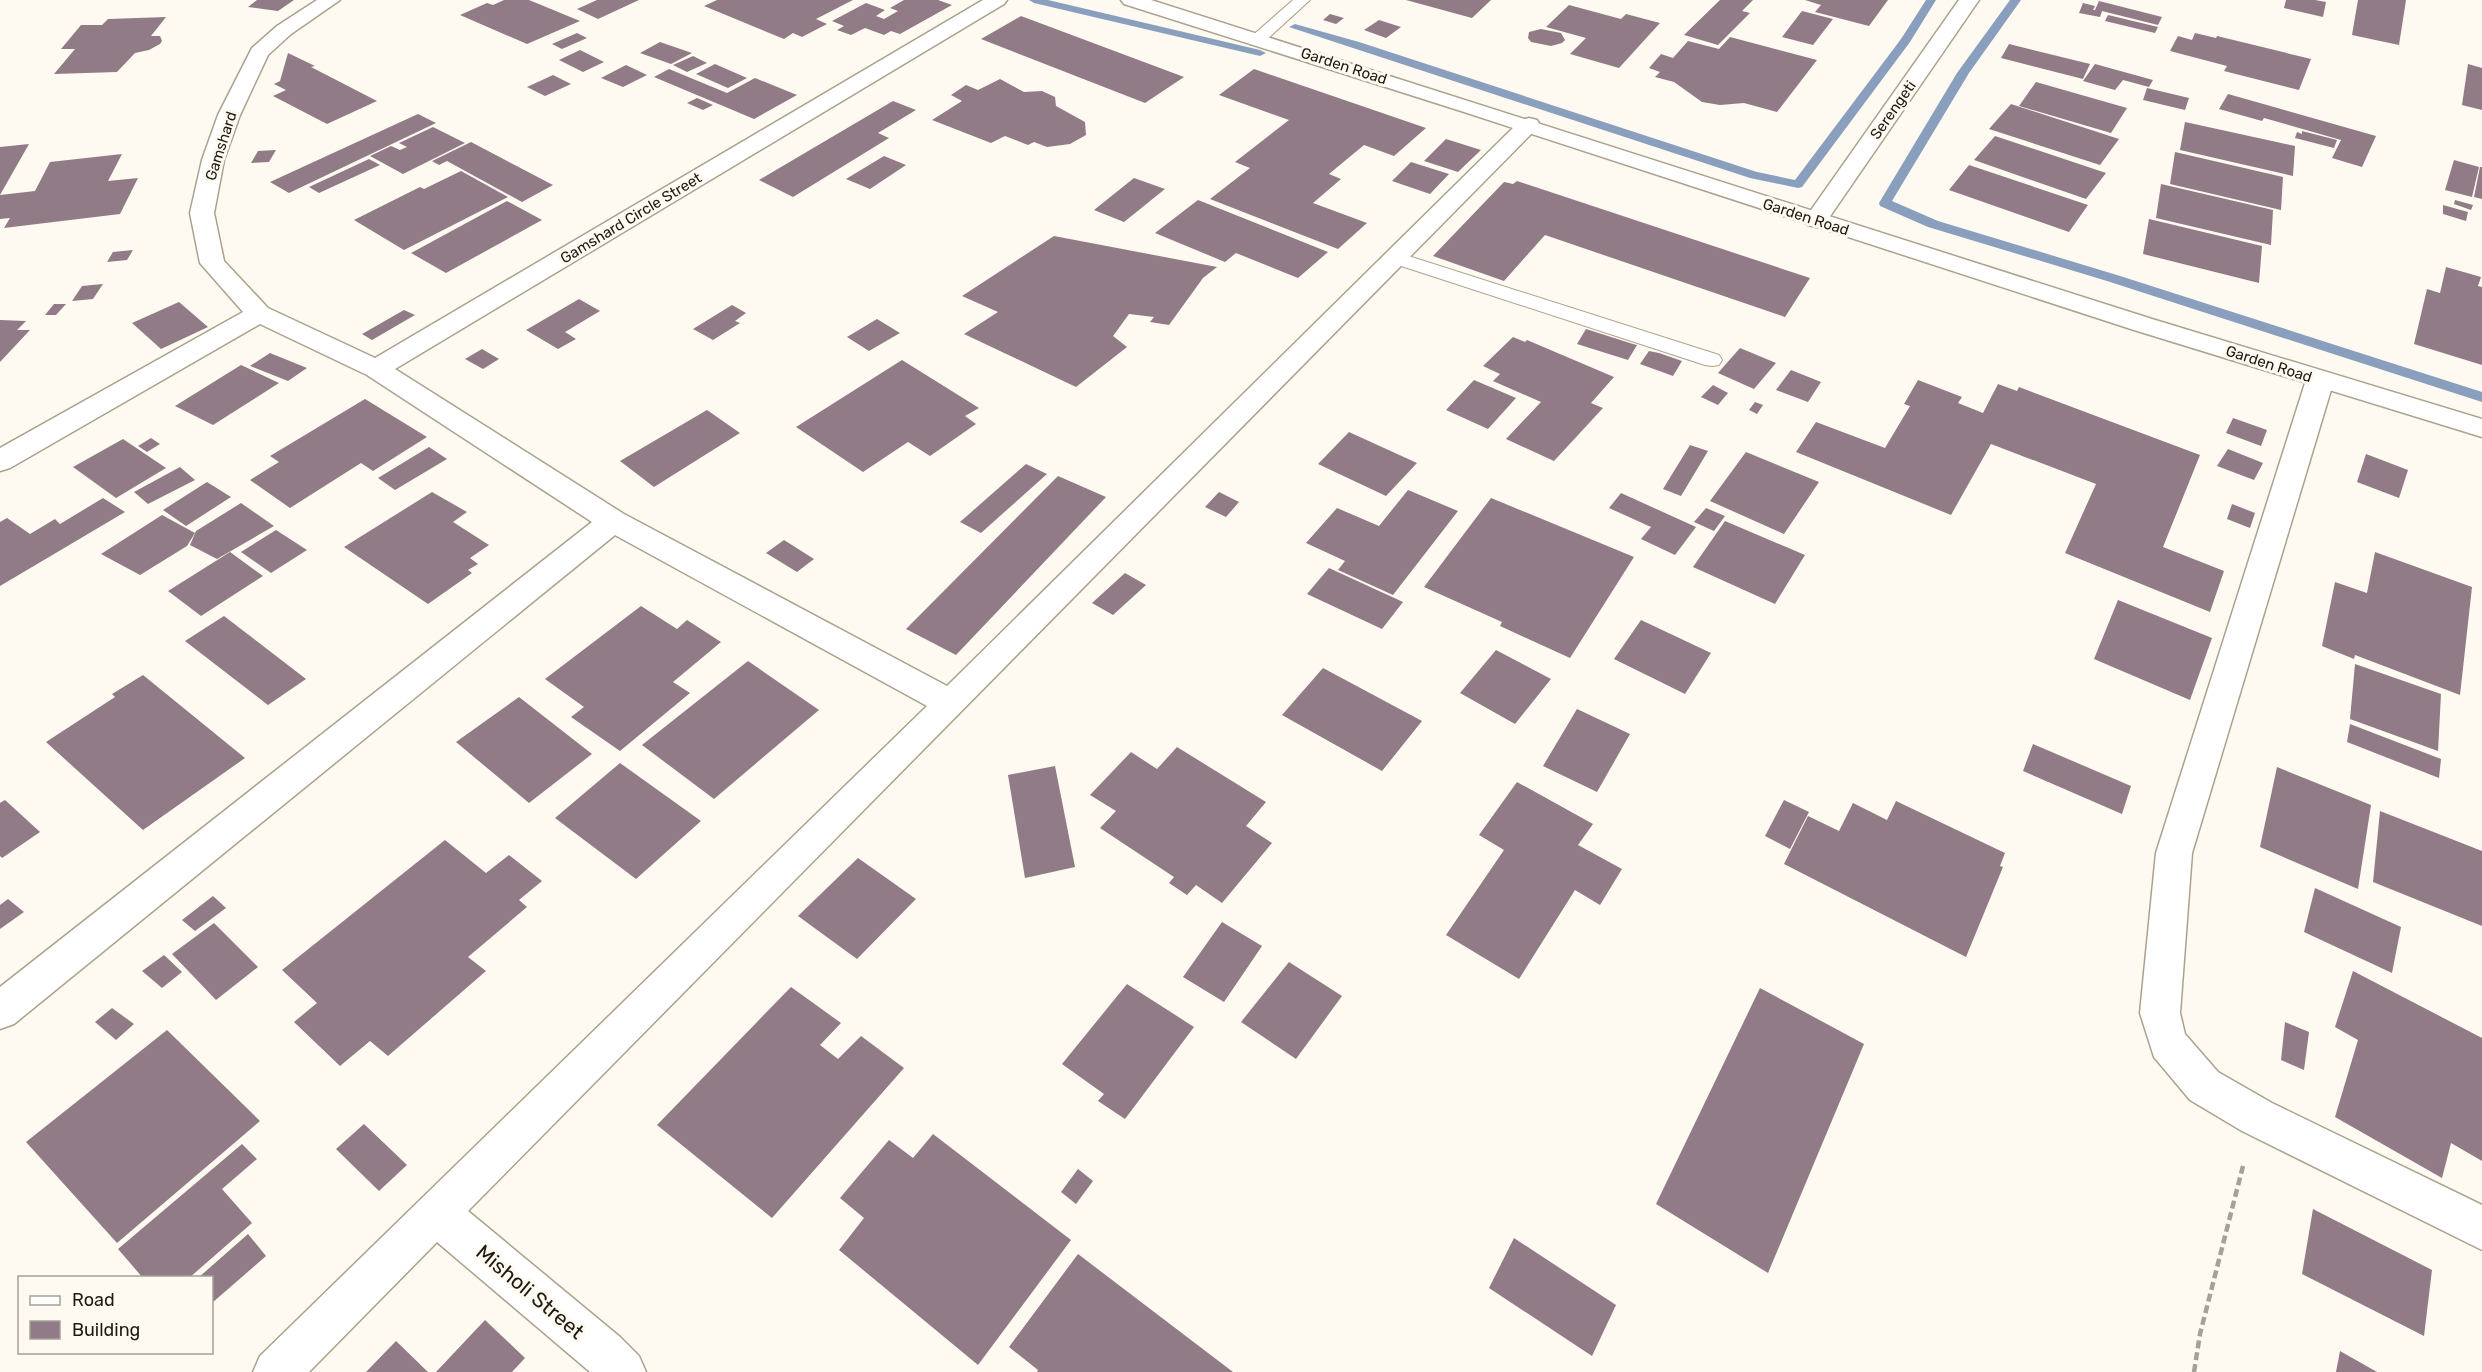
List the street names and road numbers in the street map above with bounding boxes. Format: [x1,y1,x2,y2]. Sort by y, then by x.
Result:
street label: Garden Road [1299,44,1389,88]
street label: Serengeti [1866,77,1920,143]
street label: Gamshard [201,109,241,183]
street label: Gamshard Circle Street [557,169,705,267]
street label: Garden Road [1761,195,1851,239]
street label: Garden Road [2224,342,2314,386]
street label: Misholi Street [471,1239,589,1344]

